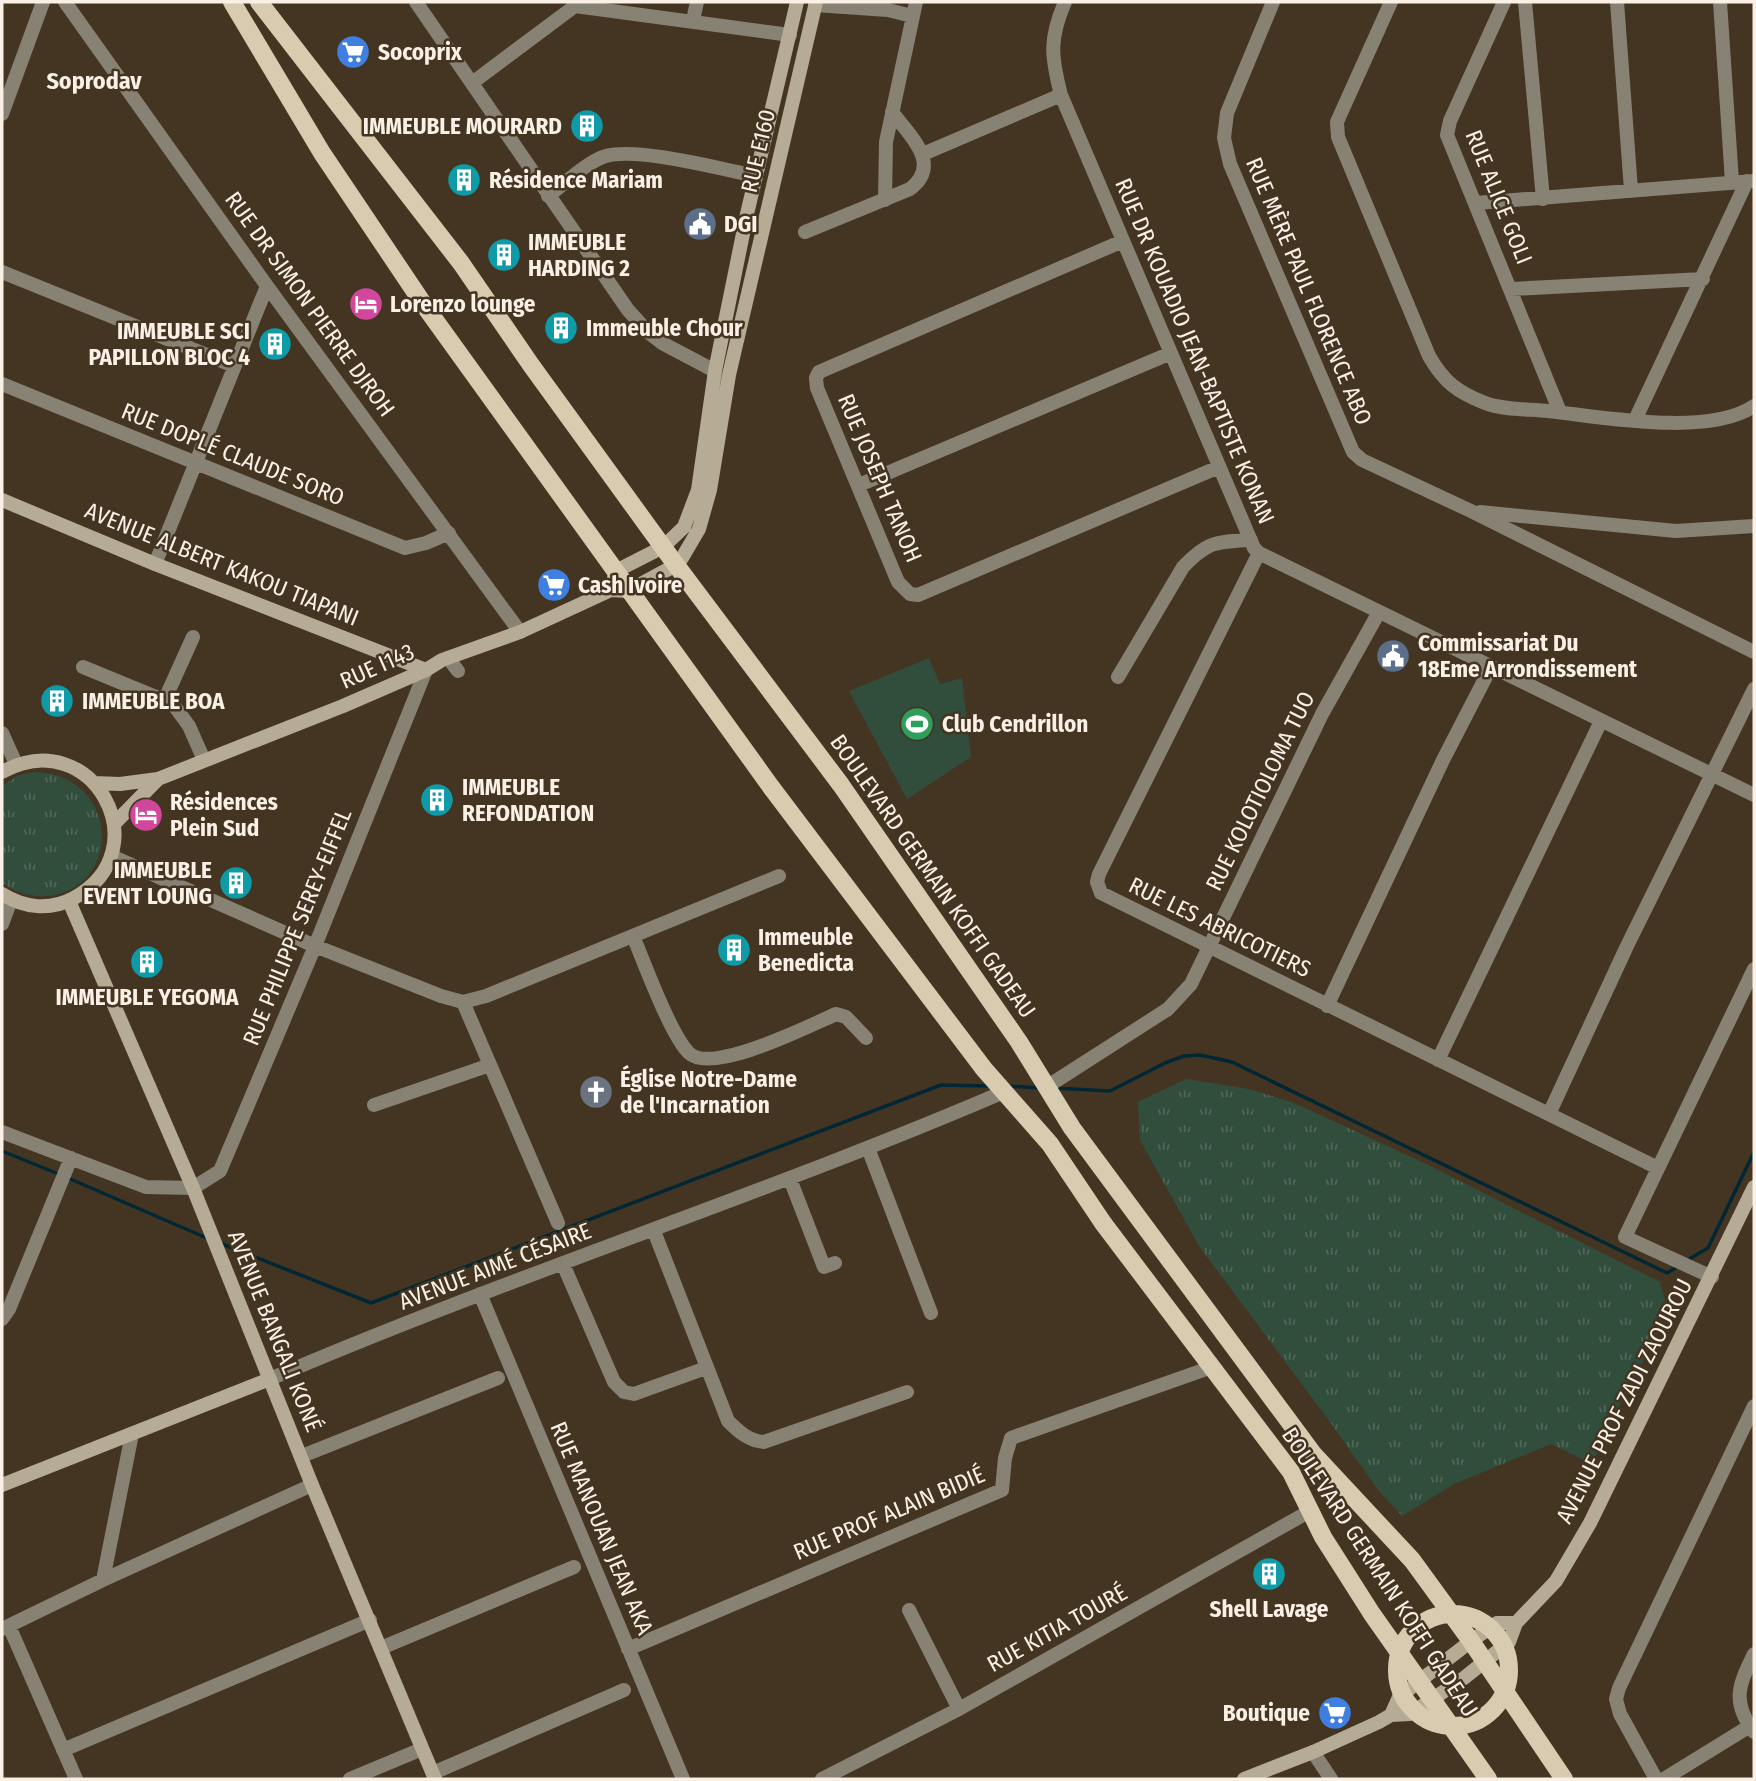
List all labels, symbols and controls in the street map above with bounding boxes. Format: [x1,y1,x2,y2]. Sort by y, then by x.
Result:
supermarket icon: Socoprix [334,33,372,71]
place label: Socoprix [378,38,463,66]
district label: Soprodav [46,67,142,95]
building icon: IMMEUBLE MOURARD [568,107,606,145]
street label: RUE E160 [735,107,781,195]
place label: IMMEUBLE MOURARD [363,112,562,140]
street label: RUE ALICE GOLI [1459,126,1539,268]
street label: RUE MÈRE PAUL FLORENCE ABO [1240,153,1379,429]
building icon: Résidence Mariam [445,161,483,199]
place label: Résidence Mariam [489,166,663,194]
street label: RUE DR KOUADIO JEAN-BAPTISTE KONAN [1109,174,1281,528]
street label: RUE DR SIMON PIERRE DJROH [219,186,401,422]
public building icon: DGI [681,205,719,243]
place label: DGI [724,210,757,238]
place label: IMMEUBLE HARDING 2 [528,228,630,282]
building icon: IMMEUBLE HARDING 2 [485,236,523,274]
hotel icon: Lorenzo lounge [347,285,385,323]
place label: Lorenzo lounge [390,290,536,318]
building icon: Immeuble Chour [542,309,580,347]
place label: Immeuble Chour [586,314,743,342]
place label: IMMEUBLE SCI PAPILLON BLOC 4 [88,317,250,371]
building icon: IMMEUBLE SCI PAPILLON BLOC 4 [256,325,294,363]
street label: RUE JOSEPH TANOH [832,390,928,566]
street label: RUE DOPLÉ CLAUDE SORO [118,396,349,512]
street label: AVENUE ALBERT KAKOU TIAPANI [81,496,363,632]
supermarket icon: Cash Ivoire [535,566,573,604]
place label: Cash Ivoire [578,571,683,599]
place label: Commissariat Du 18Eme Arrondissement [1418,629,1638,683]
street label: RUE I143 [336,637,418,695]
public building icon: Commissariat Du 18Eme Arrondissement [1374,637,1412,675]
building icon: IMMEUBLE BOA [38,682,76,720]
place label: IMMEUBLE BOA [82,687,225,715]
street label: RUE KOLOTIOLOMA TUO [1200,687,1320,895]
sports icon: Club Cendrillon [898,705,936,743]
place label: Club Cendrillon [942,710,1088,738]
street label: BOULEVARD GERMAIN KOFFI GADEAU [824,729,1042,1023]
place label: IMMEUBLE REFONDATION [462,773,594,827]
building icon: IMMEUBLE REFONDATION [418,781,456,819]
place label: Résidences Plein Sud [170,788,278,842]
hotel icon: Résidences Plein Sud [127,796,165,834]
street label: RUE PHILIPPE SEREY-EIFFEL [237,805,357,1049]
place label: IMMEUBLE EVENT LOUNG [83,856,212,910]
building icon: IMMEUBLE EVENT LOUNG [217,864,255,902]
street label: RUE LES ABRICOTIERS [1124,871,1316,983]
place label: Immeuble Benedicta [758,923,854,977]
building icon: Immeuble Benedicta [715,931,753,969]
building icon: IMMEUBLE YEGOMA [128,943,166,981]
place label: IMMEUBLE YEGOMA [56,983,239,1011]
place label: Église Notre-Dame de l'Incarnation [620,1064,797,1119]
church icon: Église Notre-Dame de l'Incarnation [577,1073,615,1111]
street label: AVENUE AIMÉ CÉSAIRE [395,1216,595,1316]
street label: AVENUE BANGALI KONÉ [222,1226,329,1436]
street label: AVENUE PROF ZADI ZAOUROU [1550,1274,1698,1528]
street label: RUE MANOUAN JEAN AKA [544,1417,660,1639]
street label: BOULEVARD GERMAIN KOFFI GADEAU [1276,1422,1484,1722]
street label: RUE PROF ALAIN BIDIÉ [789,1459,989,1566]
building icon: Shell Lavage [1250,1555,1288,1593]
street label: RUE KITIA TOURÉ [982,1577,1132,1678]
place label: Shell Lavage [1210,1595,1329,1623]
supermarket icon: Boutique [1316,1694,1354,1732]
place label: Boutique [1223,1699,1310,1727]

